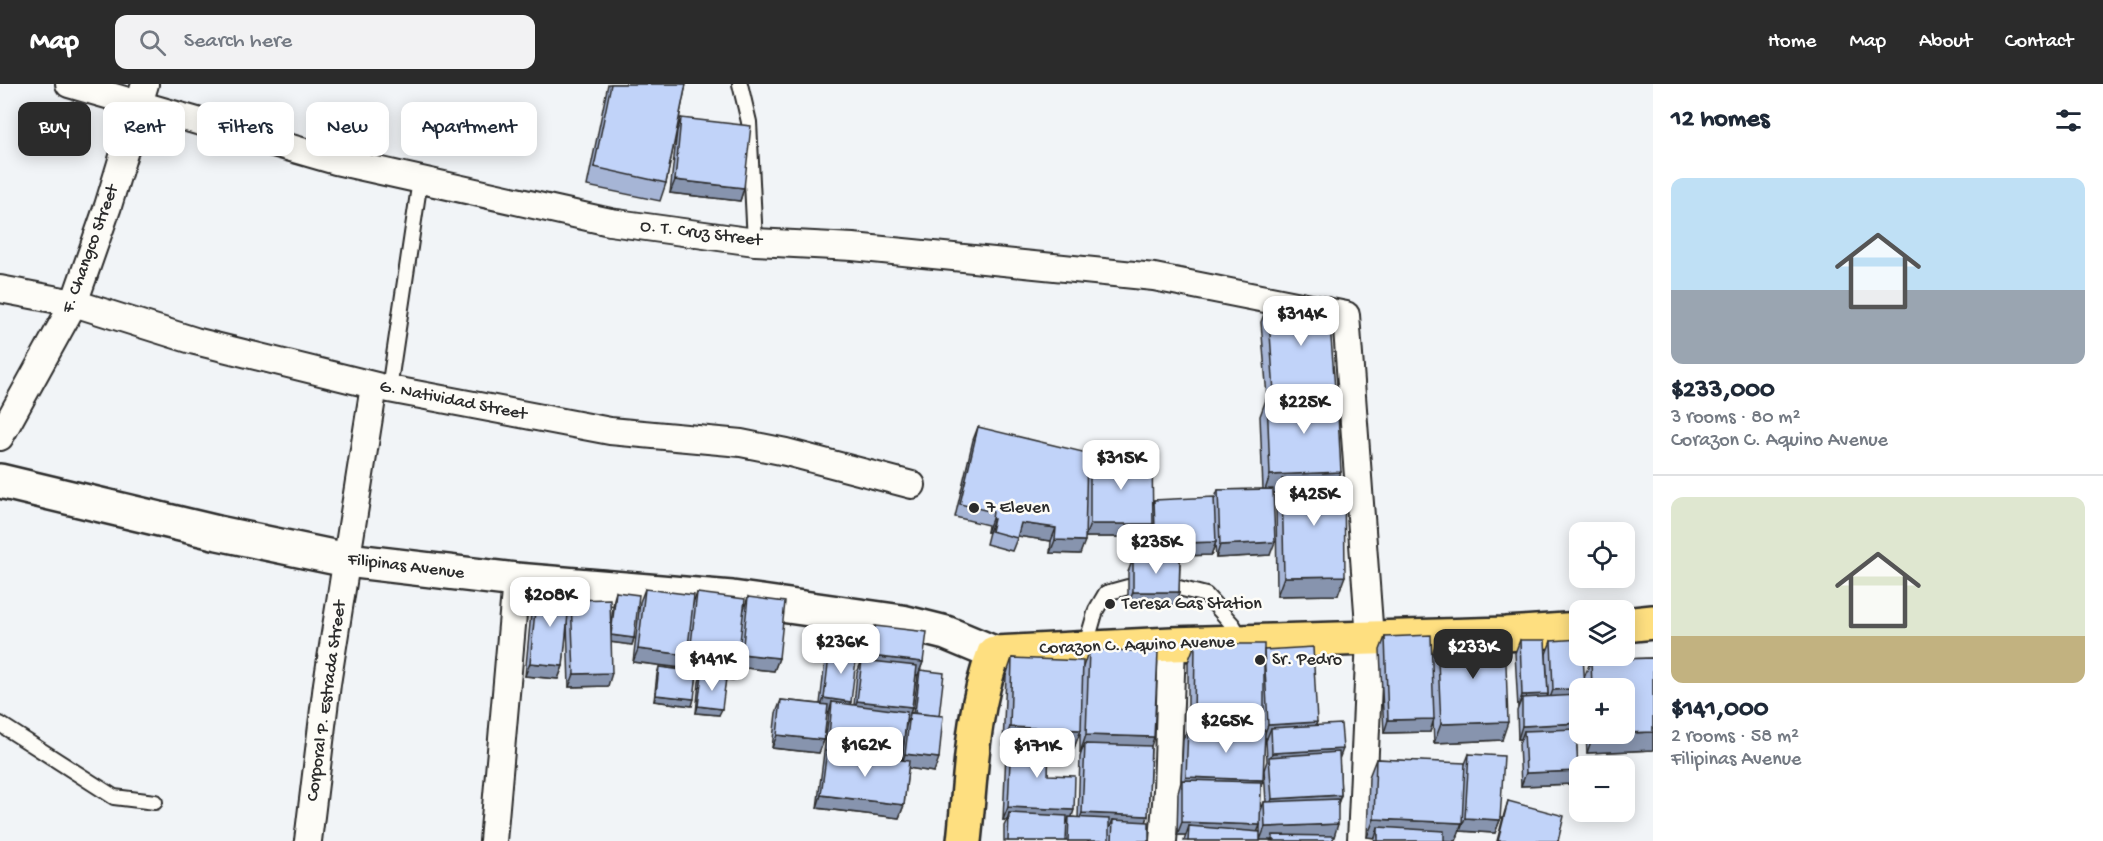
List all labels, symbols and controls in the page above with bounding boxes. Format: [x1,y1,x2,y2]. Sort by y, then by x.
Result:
search box [115,15,535,69]
text: Map [30,26,79,59]
icon: search [136,26,169,59]
text: Search here [184,29,292,55]
text: Home [1768,30,1816,55]
text: Map [1849,30,1886,55]
text: About [1919,30,1972,55]
text: Contact [2005,30,2073,55]
chip: Buy [18,102,91,156]
chip: Rent [103,102,185,156]
chip: Filters [197,102,294,156]
chip: New [306,102,389,156]
chip: Apartment [401,102,537,156]
icon: filters [2052,104,2085,137]
text: 12 homes [1671,105,1769,136]
street label: F. Changco Street [58,180,125,317]
street label: O. T. Cruz Street [639,216,765,252]
icon: home [1824,217,1932,325]
pin: $314K [1259,296,1343,347]
text: $314K [1277,304,1325,327]
street label: G. Natividad Street [378,376,530,426]
text: $233,000 [1671,376,1775,407]
pin: $225K [1262,384,1346,435]
text: $225K [1279,392,1329,415]
text: 3 rooms · 80 m² [1671,407,1800,430]
text: Corazon C. Aquino Avenue [1671,430,1888,453]
pin: $315K [1079,440,1163,491]
text: $315K [1097,448,1145,471]
pin: $425K [1272,476,1356,527]
text: $425K [1289,484,1339,507]
place label: 7 Eleven [985,498,1050,519]
marker: 7 Eleven [967,501,981,515]
map controls [1569,522,1635,822]
button: locate [1569,522,1635,588]
pin: $235K [1114,524,1198,575]
text: $235K [1131,532,1181,555]
icon: home [1824,536,1932,644]
street label: Filipinas Avenue [346,549,466,585]
pin: $208K [508,577,592,628]
text: $208K [524,585,576,608]
place label: Teresa Gas Station [1121,594,1262,615]
marker: Teresa Gas Station [1103,597,1117,611]
street label: Corporal P. Estrada Street [303,598,352,803]
button: layers [1569,600,1635,666]
pin: $236K [799,624,883,675]
pin: $233K [1431,629,1515,680]
text: $236K [816,632,866,655]
street label: Corazon C. Aquino Avenue [1039,632,1236,660]
text: $233K [1448,637,1498,660]
pin: $141K [670,641,754,692]
text: $141K [689,649,735,672]
place label: Sr. Pedro [1272,650,1342,671]
marker: Sr. Pedro [1253,653,1267,667]
button: + [1569,678,1635,744]
text: $141,000 [1671,695,1768,726]
pin: $265K [1184,703,1268,754]
text: $265K [1201,711,1251,734]
text: 2 rooms · 58 m² [1671,726,1799,749]
pin: $162K [823,727,907,778]
pin: $171K [995,728,1079,779]
text: $162K [841,735,889,758]
text: $171K [1014,736,1060,759]
text: Filipinas Avenue [1671,749,1801,772]
button: − [1569,756,1635,822]

